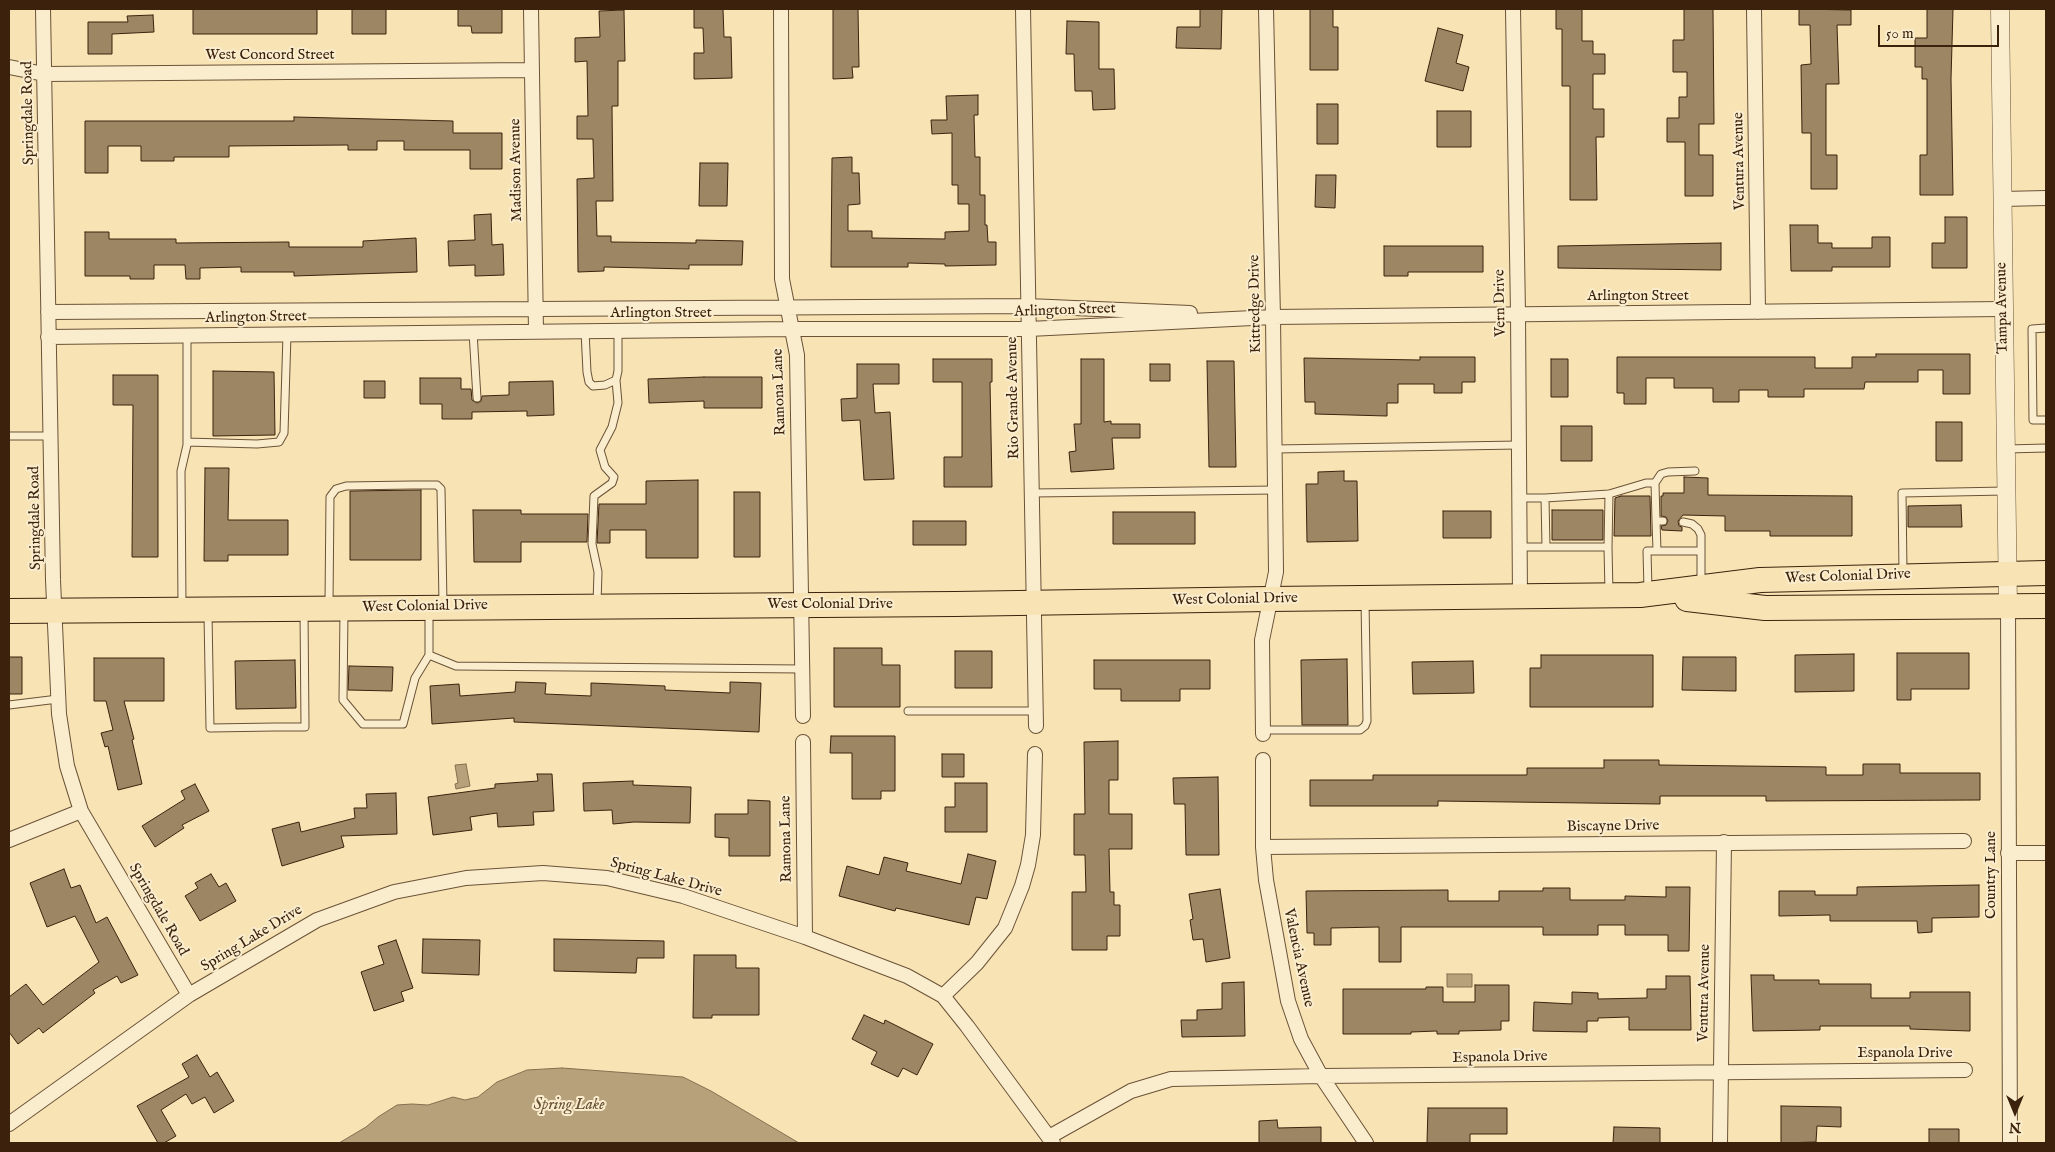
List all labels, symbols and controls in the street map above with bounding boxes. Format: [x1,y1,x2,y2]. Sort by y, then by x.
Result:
scale bar [1880,15,2001,47]
text: 50 m [1886,24,1914,43]
street label: West Concord Street [205,47,335,65]
street label: Springdale Road [19,61,39,165]
street label: Ventura Avenue [1730,112,1750,210]
street label: Madison Avenue [507,118,527,222]
street label: Kittredge Drive [1246,254,1266,354]
street label: Tampa Avenue [1993,262,2013,354]
street label: Vern Drive [1491,269,1511,337]
street label: Arlington Street [1587,288,1689,306]
street label: Arlington Street [1014,300,1116,322]
street label: Arlington Street [610,305,712,323]
street label: Arlington Street [205,308,307,328]
street label: Rio Grande Avenue [1004,337,1024,459]
street label: Ramona Lane [769,348,791,436]
street label: Springdale Road [26,466,46,570]
street label: West Colonial Drive [1785,566,1911,588]
street label: West Colonial Drive [1172,590,1298,610]
street label: West Colonial Drive [767,596,893,614]
street label: West Colonial Drive [362,597,488,617]
street label: Ramona Lane [777,795,797,883]
street label: Biscayne Drive [1567,817,1659,837]
street label: Country Lane [1983,831,2001,919]
street label: Spring Lake Drive [608,854,724,902]
street label: Springdale Road [124,860,192,960]
street label: Spring Lake Drive [198,902,306,976]
street label: Valencia Avenue [1279,907,1317,1009]
street label: Ventura Avenue [1695,944,1715,1042]
street label: Espanola Drive [1857,1045,1953,1063]
street label: Espanola Drive [1452,1048,1548,1068]
north arrow [1990,1087,2040,1137]
water label: Spring Lake [534,1096,604,1116]
text: N [2009,1118,2021,1136]

